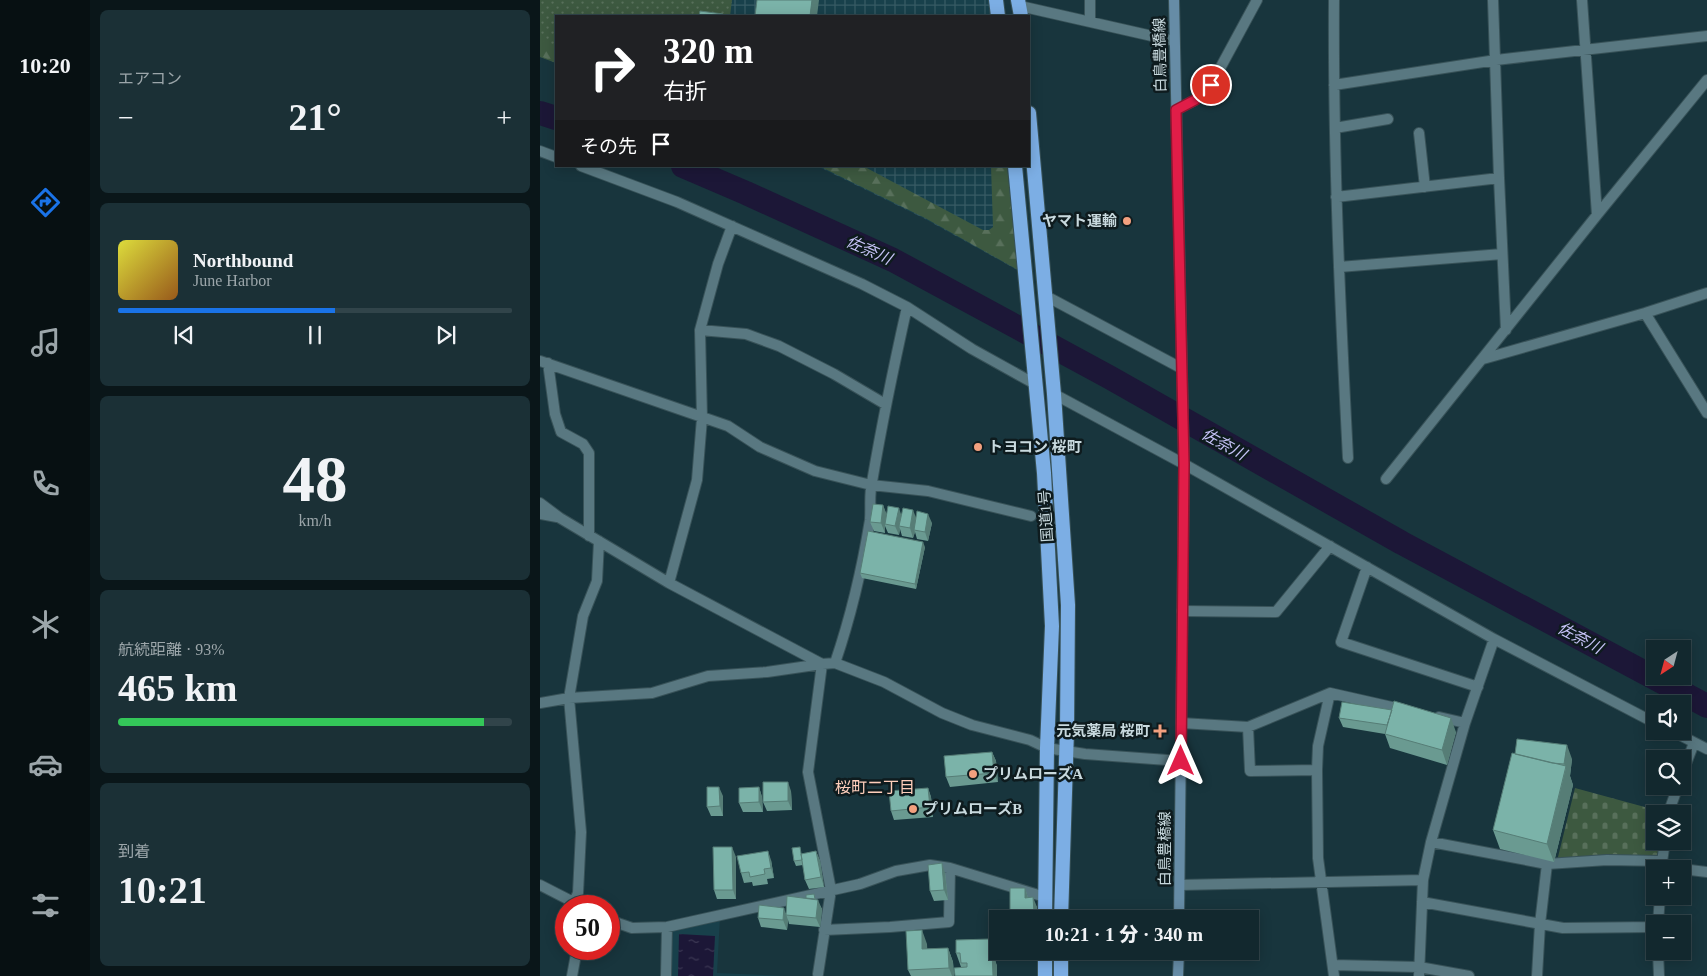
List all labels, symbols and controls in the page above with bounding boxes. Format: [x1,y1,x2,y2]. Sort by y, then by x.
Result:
street label: 白鳥豊橋線 [1151,17,1169,93]
text: 320 m [663,32,753,71]
icon: right [580,35,645,100]
text: 10:20 [19,53,71,78]
pin [1190,64,1232,106]
text: エアコン [118,70,182,87]
icon: arrive [1197,71,1225,99]
text: 右折 [663,79,707,104]
text: 21° [288,96,342,138]
text: − [118,102,134,133]
text: + [496,102,512,133]
icon: arrive [647,130,675,158]
text: その先 [580,136,637,157]
icon: directions [28,185,63,220]
place label: ヤマト運輸 [1042,212,1117,229]
marker: ヤマト運輸 [1121,215,1133,227]
water label: 佐奈川 [844,232,896,268]
text: Northbound [193,250,293,271]
text: June Harbor [193,272,272,289]
icon: previous [170,321,198,349]
icon: pause [301,321,329,349]
icon: next [432,321,460,349]
icon: music [28,325,63,360]
water label: 佐奈川 [1199,425,1251,464]
place label: トヨコン 桜町 [988,439,1082,455]
marker: トヨコン 桜町 [972,441,984,453]
text: 48 [283,443,348,515]
icon: phone [28,466,63,501]
street label: 国道1号 [1036,489,1056,543]
text: km/h [299,512,331,529]
icon: climate [28,607,63,642]
water label: 佐奈川 [1555,619,1607,658]
north arrow [1646,640,1691,685]
map controls [1646,640,1691,960]
text: 航続距離 · 93% [118,641,225,658]
text: 465 km [118,667,237,709]
button: sound [1646,695,1691,740]
place label: 元気薬局 桜町 [1056,723,1150,739]
marker: 元気薬局 桜町 [1154,725,1166,737]
position arrow [1154,734,1206,786]
icon: car [28,747,63,782]
button: search [1646,750,1691,795]
place label: プリムローズA [983,765,1083,782]
marker: プリムローズA [967,768,979,780]
district label: 桜町二丁目 [835,779,915,796]
place label: プリムローズB [923,800,1022,817]
marker: プリムローズB [907,803,919,815]
button: layers [1646,805,1691,850]
street label: 白鳥豊橋線 [1157,811,1173,887]
text: 到着 [118,843,150,860]
button: + [1646,860,1691,905]
text: 10:21 [118,869,207,911]
icon: filters [28,888,63,923]
speed limit sign: 50 [555,895,620,960]
button: − [1646,915,1691,960]
text: 10:21 · 1 分 · 340 m [1045,924,1203,945]

